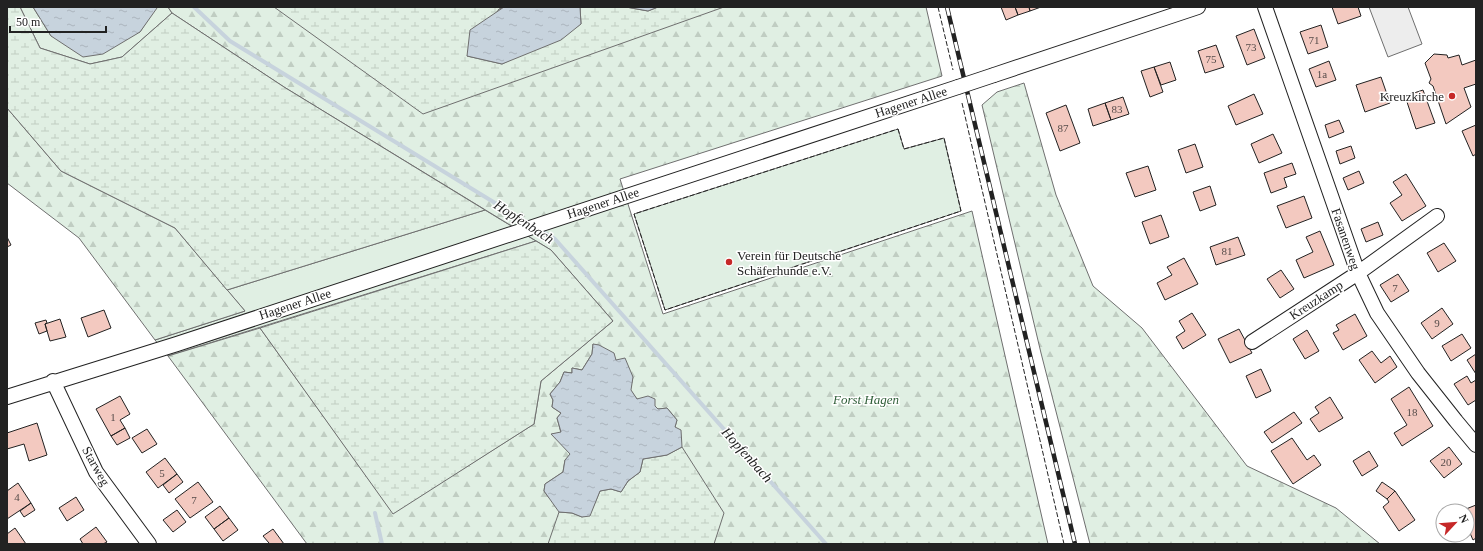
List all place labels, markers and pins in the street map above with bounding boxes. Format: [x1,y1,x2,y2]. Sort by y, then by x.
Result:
place label: Kreuzkirche [1380,89,1444,104]
marker: Kreuzkirche [1447,91,1457,101]
place label: Verein für Deutsche Schäferhunde e.V. [737,248,841,278]
marker: Verein für Deutsche Schäferhunde e.V. [724,257,734,267]

